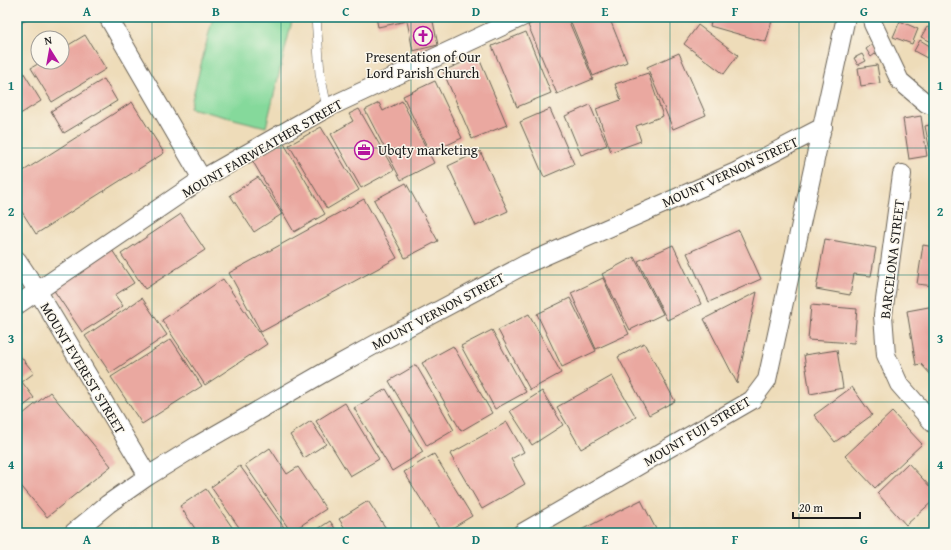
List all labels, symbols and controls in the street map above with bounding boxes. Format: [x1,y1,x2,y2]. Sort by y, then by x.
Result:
text: A [83,2,92,21]
text: B [212,2,220,21]
text: C [342,2,350,21]
text: D [472,2,480,21]
text: E [602,2,609,21]
text: F [732,2,739,21]
text: G [860,2,868,21]
church icon: Presentation of Our Lord Parish Church [412,25,434,47]
north arrow [30,30,70,70]
text: N [43,32,54,49]
place label: Presentation of Our Lord Parish Church [366,47,481,83]
text: 1 [8,76,14,95]
text: 1 [937,76,943,95]
street label: MOUNT FAIRWEATHER STREET [178,94,346,202]
street label: MOUNT VERNON STREET [659,132,802,212]
office icon: Ubqty marketing [353,139,375,161]
place label: Ubqty marketing [378,140,478,160]
street label: BARCELONA STREET [875,198,909,320]
text: 2 [8,202,15,221]
text: 2 [937,202,944,221]
street label: MOUNT VERNON STREET [368,267,508,355]
street label: MOUNT EVEREST STREET [36,298,130,438]
text: 3 [8,329,14,348]
text: 3 [937,329,943,348]
street label: MOUNT FUJI STREET [640,391,755,471]
text: 4 [8,455,15,474]
text: 4 [937,455,944,474]
scale bar [793,494,860,520]
text: 20 m [799,499,823,516]
text: A [83,530,92,549]
text: B [212,530,220,549]
text: C [342,530,350,549]
text: D [472,530,480,549]
text: E [602,530,609,549]
text: F [732,530,739,549]
text: G [860,530,868,549]

